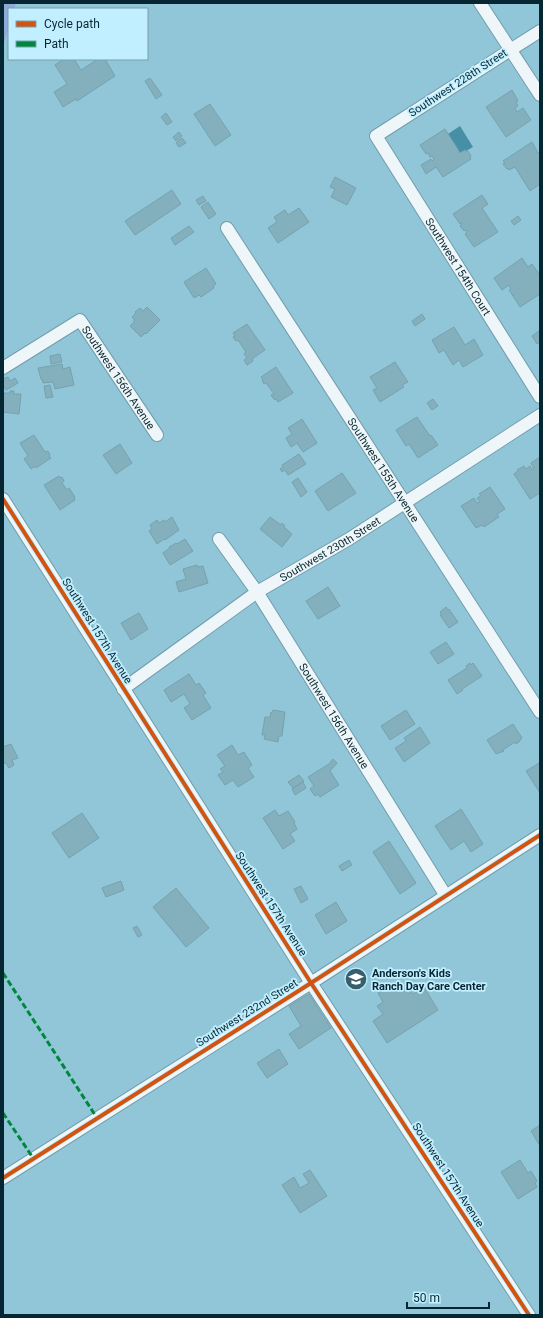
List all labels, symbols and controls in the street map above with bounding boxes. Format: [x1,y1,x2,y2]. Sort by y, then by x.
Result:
legend [8,8,148,60]
text: Cycle path [44,17,100,31]
text: Path [44,37,69,51]
street label: Southwest 228th Street [406,46,510,120]
street label: Southwest 154th Court [423,215,494,318]
street label: Southwest 156th Avenue [79,323,158,432]
street label: Southwest 155th Avenue [345,415,422,525]
street label: Southwest 230th Street [277,514,383,584]
street label: Southwest 157th Avenue [59,576,135,686]
street label: Southwest 156th Avenue [296,661,372,771]
street label: Southwest 157th Avenue [232,849,310,959]
school or university icon: Anderson's Kids Ranch Day Care Center [343,966,369,992]
place label: Anderson's Kids Ranch Day Care Center [372,967,486,993]
street label: Southwest 232nd Street [194,976,300,1050]
street label: Southwest 157th Avenue [409,1120,487,1230]
scale bar [407,1284,489,1310]
text: 50 m [413,1291,440,1305]

